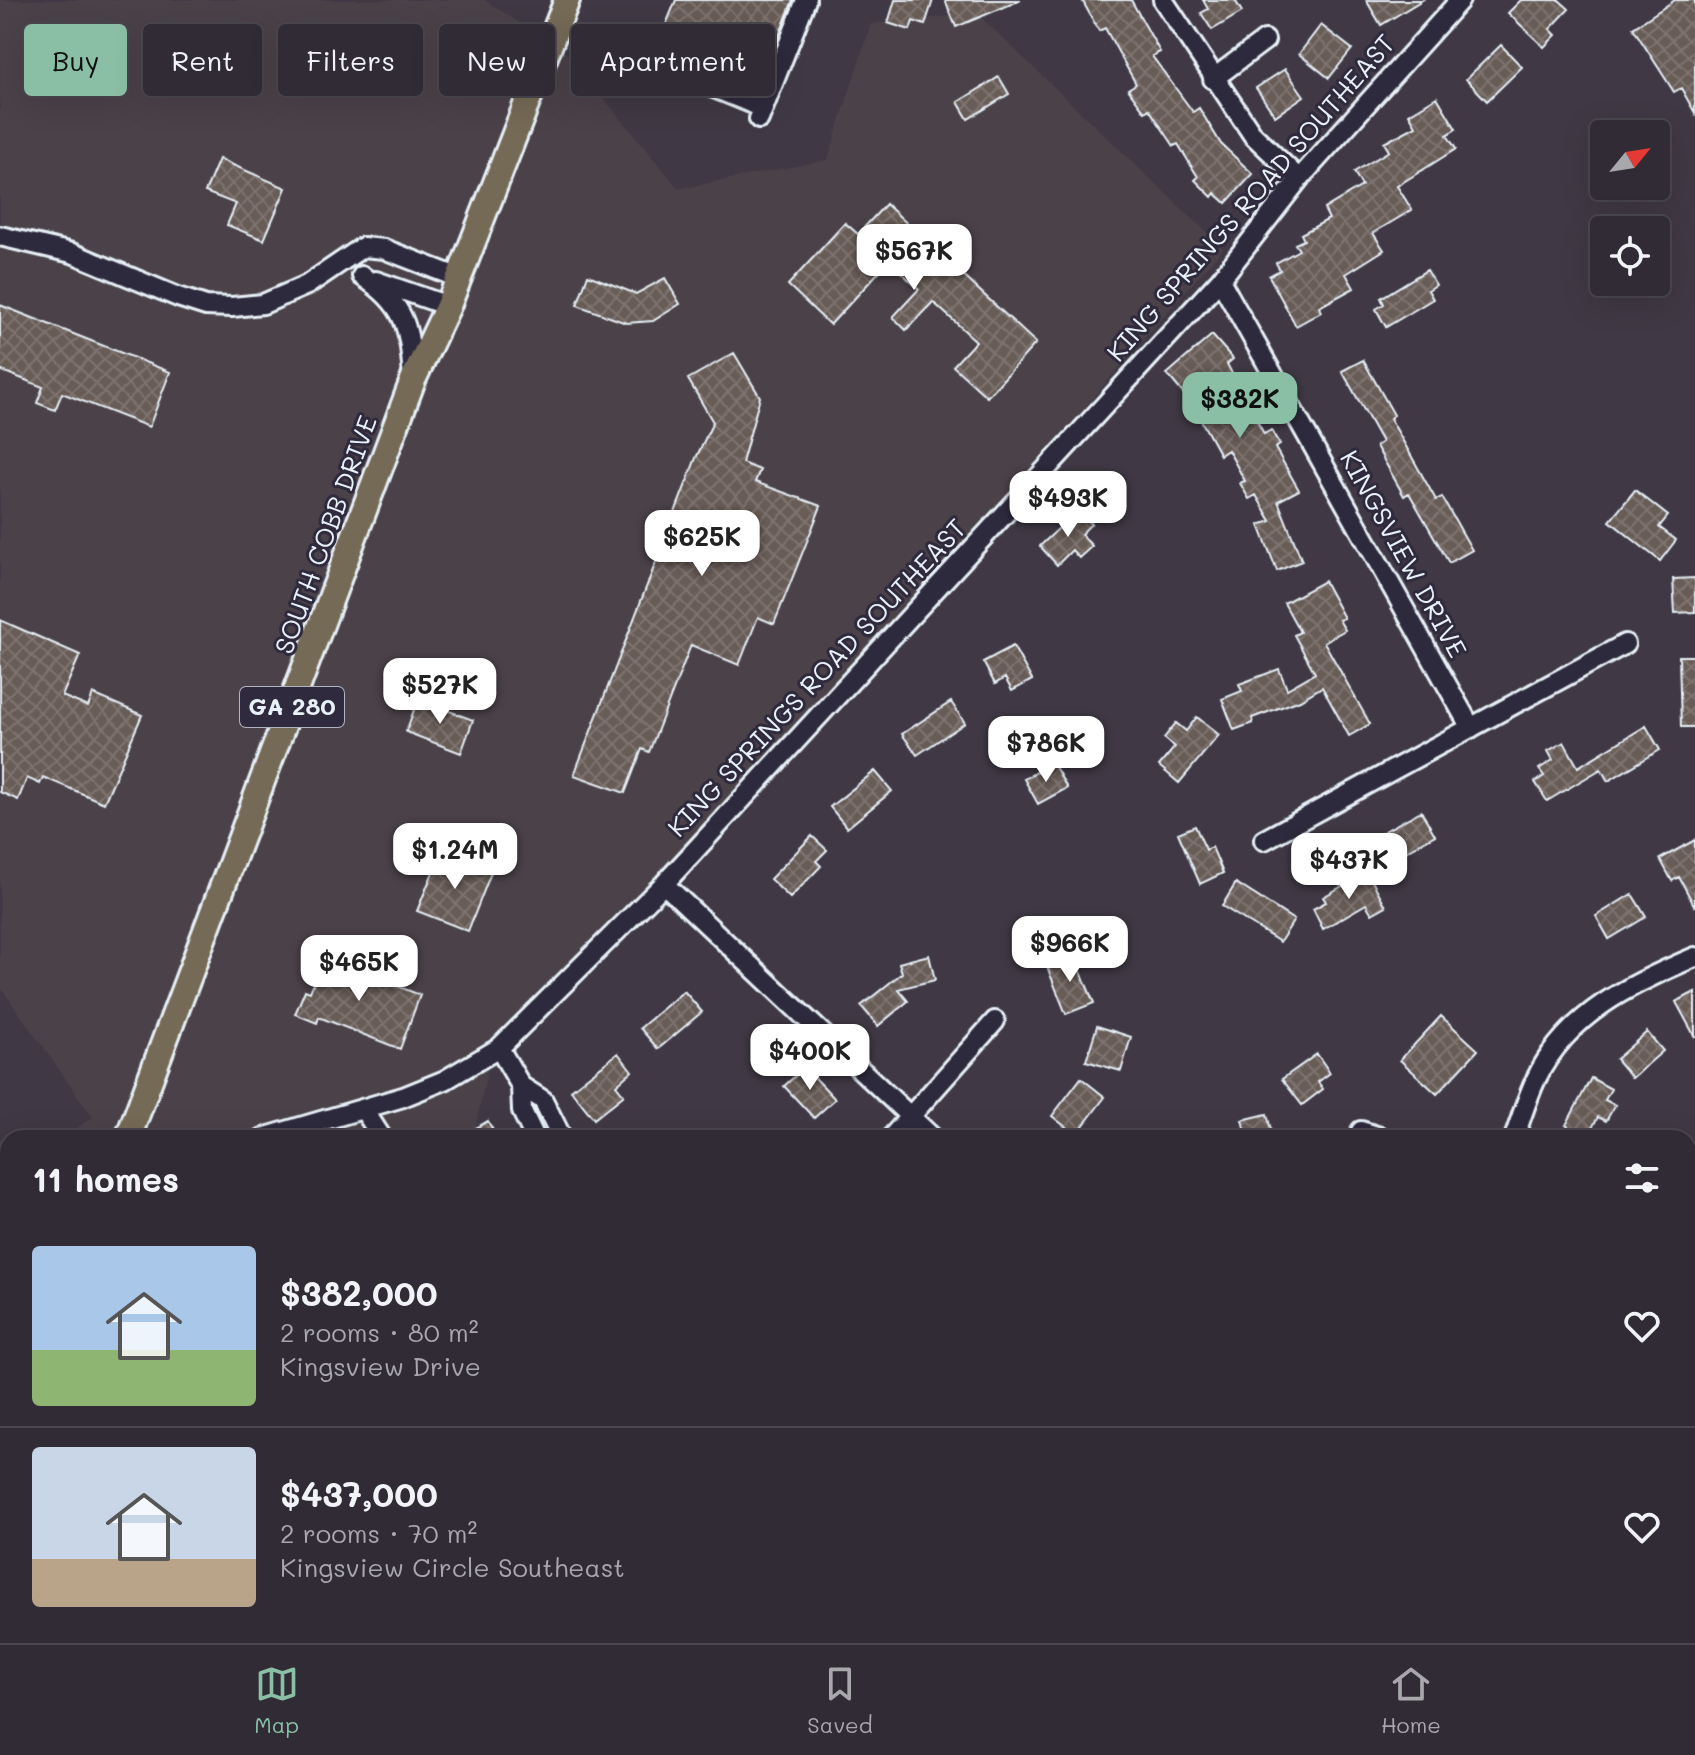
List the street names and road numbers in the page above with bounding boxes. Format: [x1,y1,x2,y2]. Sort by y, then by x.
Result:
street label: KING SPRINGS ROAD SOUTHEAST [1099,27,1402,368]
street label: SOUTH COBB DRIVE [266,411,384,659]
street label: KINGSVIEW DRIVE [1333,444,1475,663]
street label: KING SPRINGS ROAD SOUTHEAST [660,511,973,844]
road number: GA 280 [240,687,344,727]

